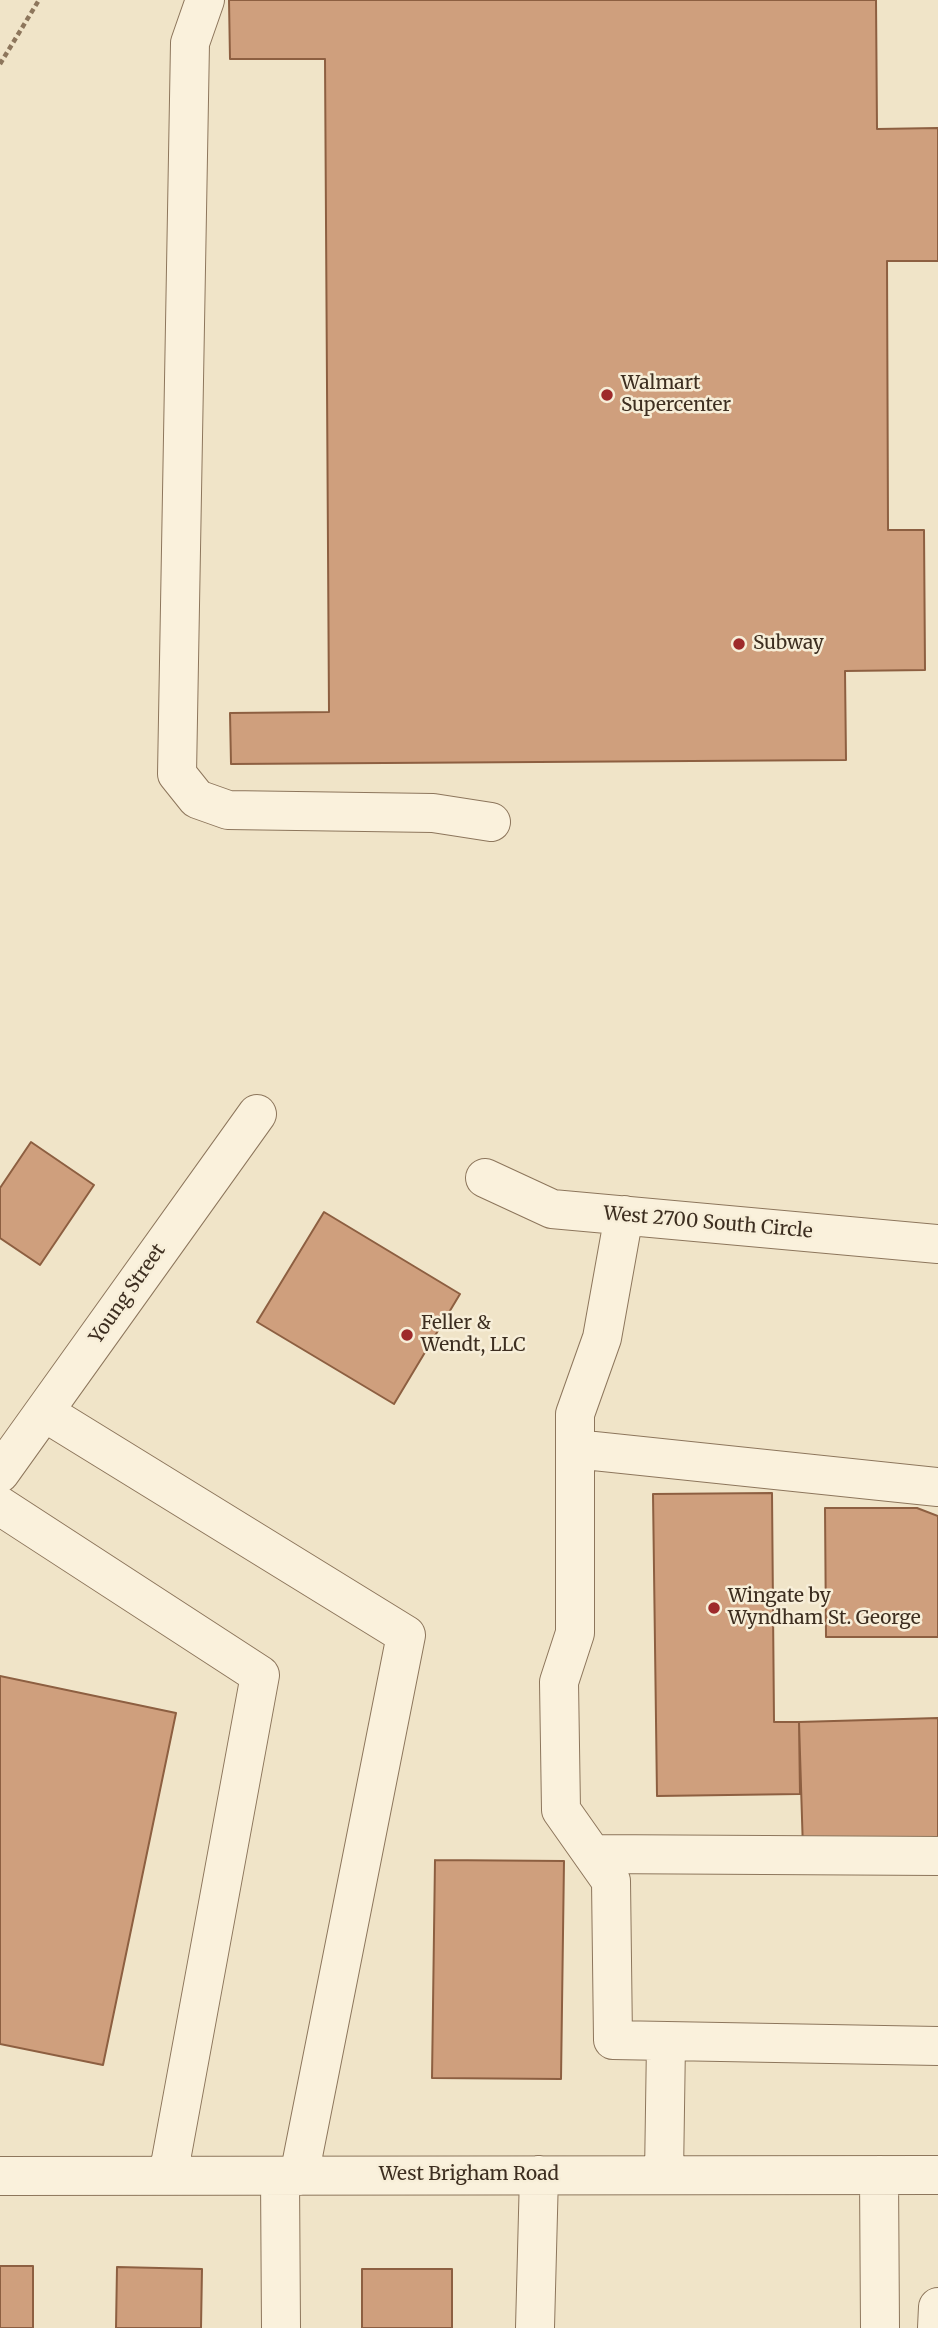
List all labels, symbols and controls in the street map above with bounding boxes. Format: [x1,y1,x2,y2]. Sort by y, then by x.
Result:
place label: Walmart Supercenter [621,373,731,417]
marker: Walmart Supercenter [599,387,615,403]
place label: Subway [753,633,824,655]
marker: Subway [731,636,747,652]
street label: West 2700 South Circle [603,1203,813,1243]
street label: Young Street [85,1240,171,1348]
place label: Feller & Wendt, LLC [421,1313,526,1357]
marker: Feller & Wendt, LLC [399,1327,415,1343]
place label: Wingate by Wyndham St. George [728,1586,921,1630]
marker: Wingate by Wyndham St. George [706,1600,722,1616]
street label: West Brigham Road [379,2164,559,2186]

